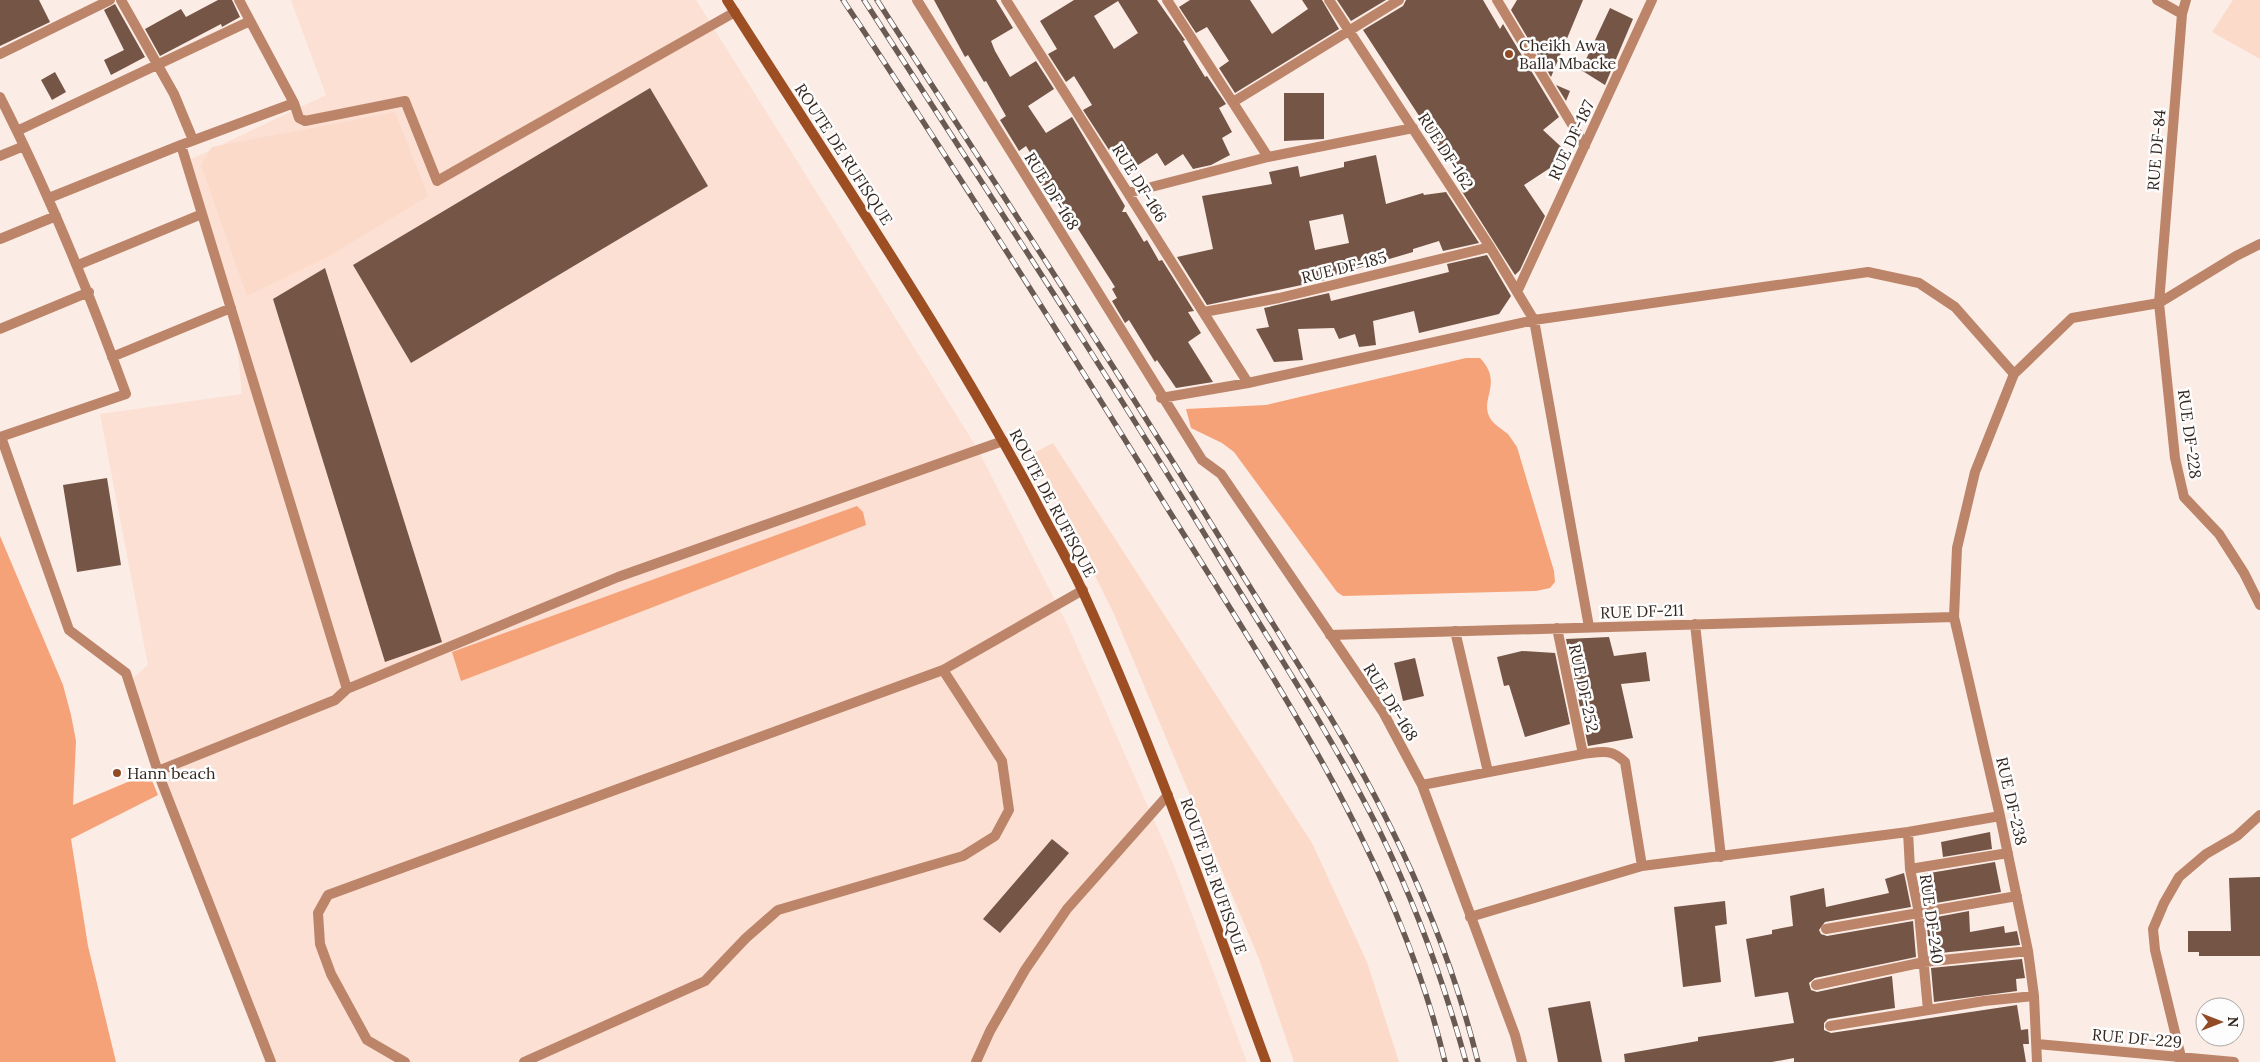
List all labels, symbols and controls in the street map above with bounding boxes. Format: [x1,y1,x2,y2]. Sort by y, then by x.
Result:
place label: Cheikh Awa Balla Mbacke [1519,35,1617,73]
marker: Cheikh Awa Balla Mbacke [1503,48,1515,60]
street label: ROUTE DE RUFISQUE [791,79,897,229]
street label: RUE DF-187 [1544,96,1598,183]
street label: RUE DF-84 [2142,108,2170,192]
street label: RUE DF-162 [1414,109,1478,193]
street label: RUE DF-166 [1108,140,1172,226]
street label: RUE DF-168 [1020,148,1084,234]
street label: RUE DF-185 [1299,247,1389,287]
street label: RUE DF-228 [2174,388,2206,480]
street label: ROUTE DE RUFISQUE [1005,426,1101,581]
street label: RUE DF-211 [1600,600,1684,622]
street label: RUE DF-252 [1565,642,1603,734]
street label: RUE DF-168 [1359,659,1423,745]
street label: RUE DF-238 [1992,755,2032,847]
place label: Hann beach [127,763,216,783]
marker: Hann beach [111,767,123,779]
street label: ROUTE DE RUFISQUE [1176,795,1252,957]
street label: RUE DF-240 [1916,873,1948,965]
north arrow [2195,997,2245,1047]
text: N [2224,1017,2242,1028]
street label: RUE DF-229 [2091,1024,2183,1052]

